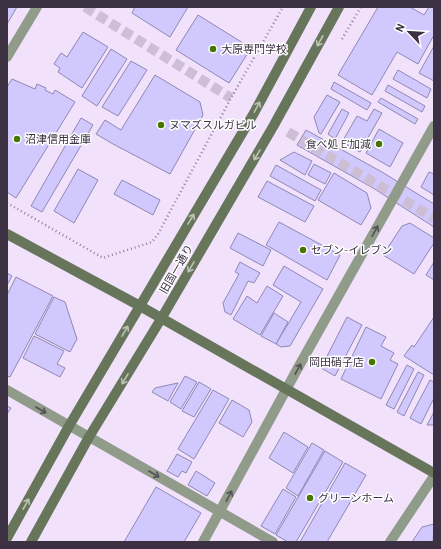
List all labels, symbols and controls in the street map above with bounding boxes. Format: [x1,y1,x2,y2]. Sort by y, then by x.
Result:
north arrow [389,12,429,52]
text: N [392,21,407,34]
one-way arrow [316,35,324,47]
place label: 大原専門学校 [221,42,287,55]
marker: 大原専門学校 [208,44,218,54]
one-way arrow [254,101,262,113]
place label: ヌマズスルガビル [169,118,257,131]
marker: ヌマズスルガビル [156,120,166,130]
place label: 沼津信用金庫 [25,132,91,145]
marker: 沼津信用金庫 [12,134,22,144]
place label: 食べ処 E’加減 [306,137,371,150]
marker: 食べ処 E’加減 [374,139,384,149]
one-way arrow [252,149,260,161]
one-way arrow [188,213,196,225]
one-way arrow [371,225,379,237]
street label: 旧国一通り [156,242,195,296]
place label: セブン-イレブン [311,243,392,256]
marker: セブン-イレブン [298,245,308,255]
one-way arrow [187,261,195,273]
one-way arrow [122,325,130,337]
place label: 岡田硝子店 [309,355,364,368]
marker: 岡田硝子店 [367,357,377,367]
one-way arrow [294,363,302,375]
one-way arrow [120,373,129,384]
one-way arrow [35,406,47,414]
one-way arrow [148,470,160,478]
one-way arrow [225,490,233,502]
place label: グリーンホーム [318,491,394,504]
marker: グリーンホーム [305,493,315,503]
one-way arrow [23,498,30,510]

